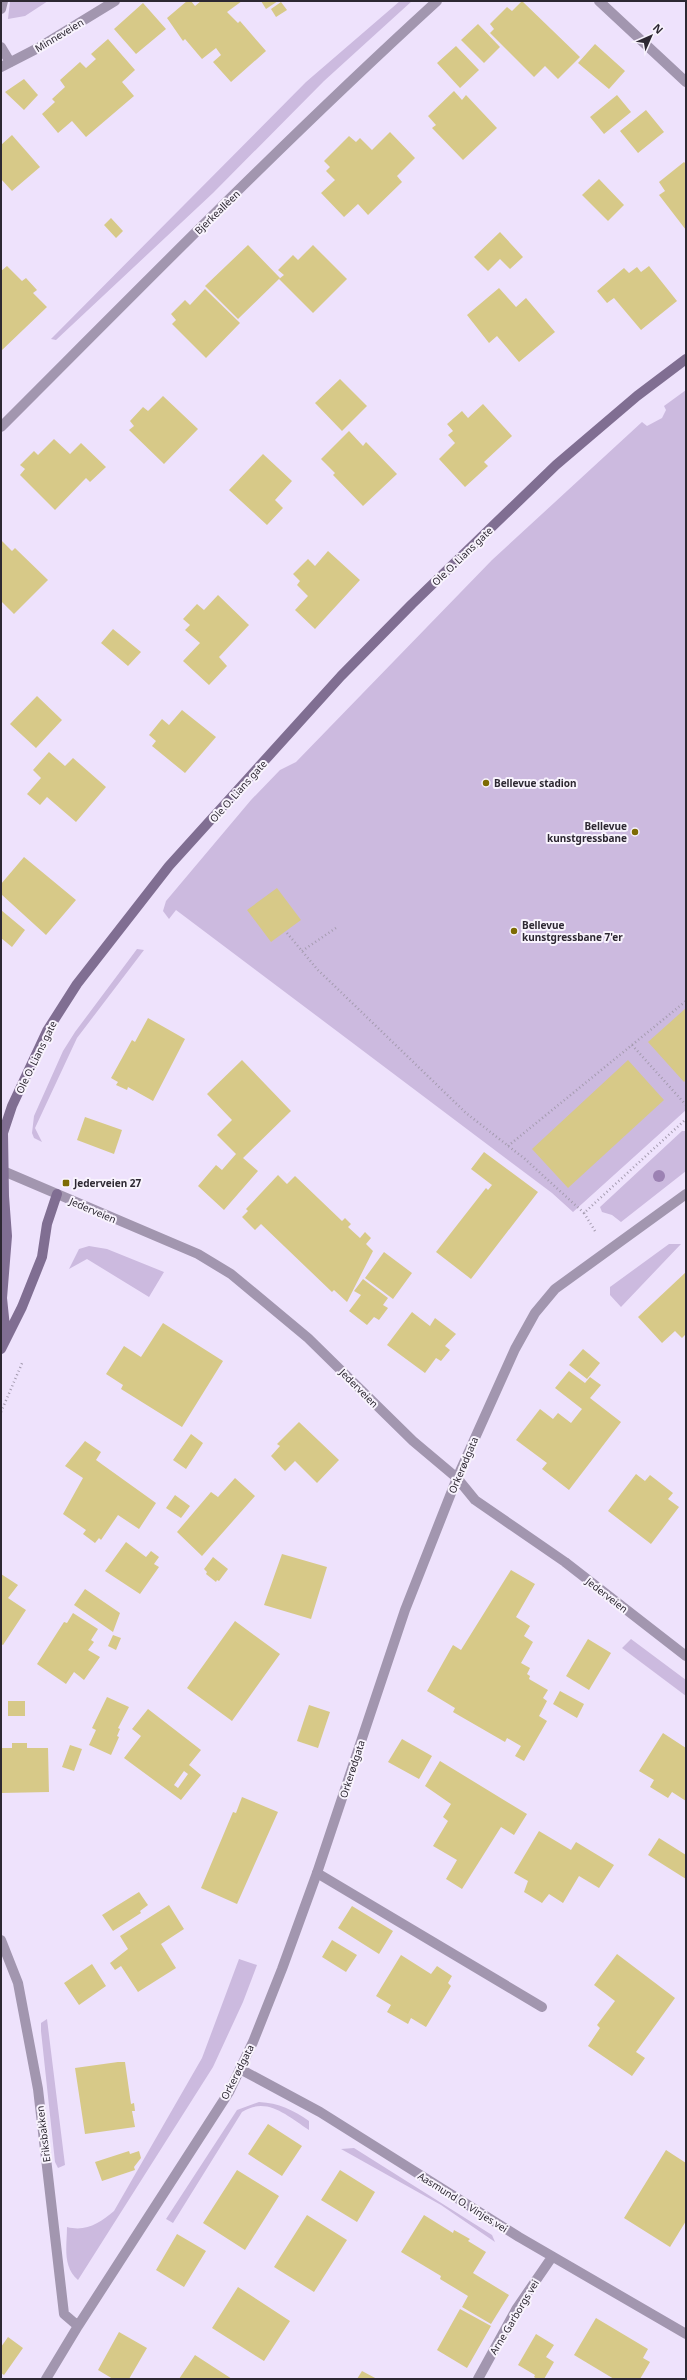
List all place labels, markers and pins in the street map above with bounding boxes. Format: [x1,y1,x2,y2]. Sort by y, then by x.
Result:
place label: Bellevue stadion [494,776,577,790]
marker: Bellevue stadion [481,778,491,788]
place label: Bellevue kunstgressbane [547,819,627,845]
marker: Bellevue kunstgressbane [630,827,640,837]
place label: Bellevue kunstgressbane 7'er [522,918,623,944]
marker: Bellevue kunstgressbane 7'er [509,926,519,936]
place label: Jederveien 27 [73,1176,141,1190]
marker: Jederveien 27 [61,1178,71,1188]

